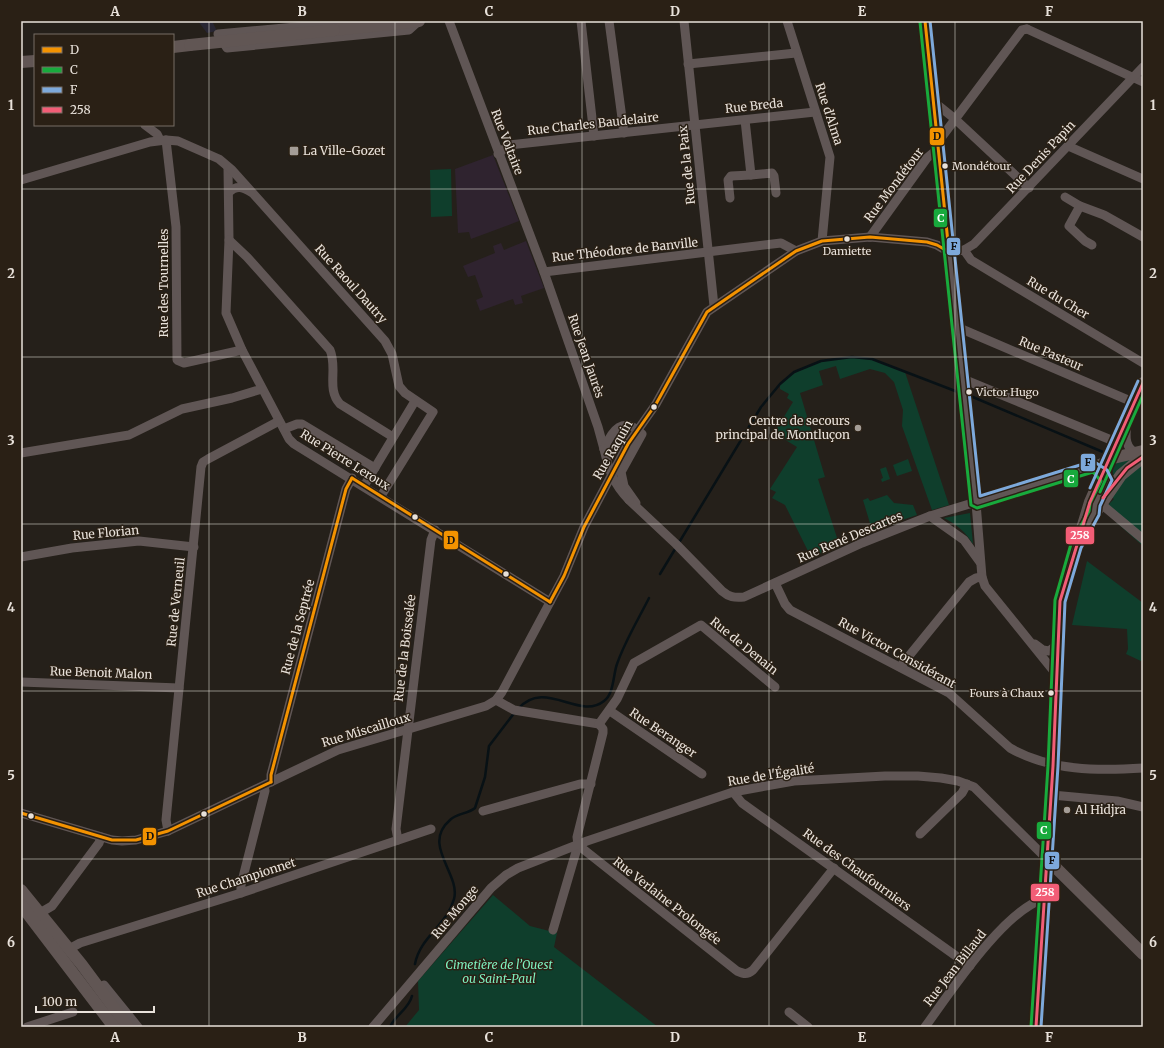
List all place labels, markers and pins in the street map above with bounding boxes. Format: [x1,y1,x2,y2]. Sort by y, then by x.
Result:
place label: La Ville-Gozet [303,143,385,158]
marker: La Ville-Gozet [288,145,300,157]
place label: Mondétour [952,159,1011,173]
marker: Mondétour [940,161,950,171]
marker: Damiette [842,234,852,244]
place label: Damiette [823,244,872,258]
place label: Victor Hugo [975,385,1039,399]
marker: Victor Hugo [964,387,974,397]
unlabelled marker [649,402,659,412]
place label: Centre de secours principal de Montluçon [716,413,850,442]
marker: Centre de secours principal de Montluçon [853,423,863,433]
unlabelled marker [410,512,420,522]
unlabelled marker [501,569,511,579]
place label: Fours à Chaux [970,686,1044,700]
marker: Fours à Chaux [1046,688,1056,698]
place label: Al Hidjra [1074,802,1127,817]
marker: Al Hidjra [1062,805,1072,815]
unlabelled marker [199,809,209,819]
unlabelled marker [26,811,36,821]

